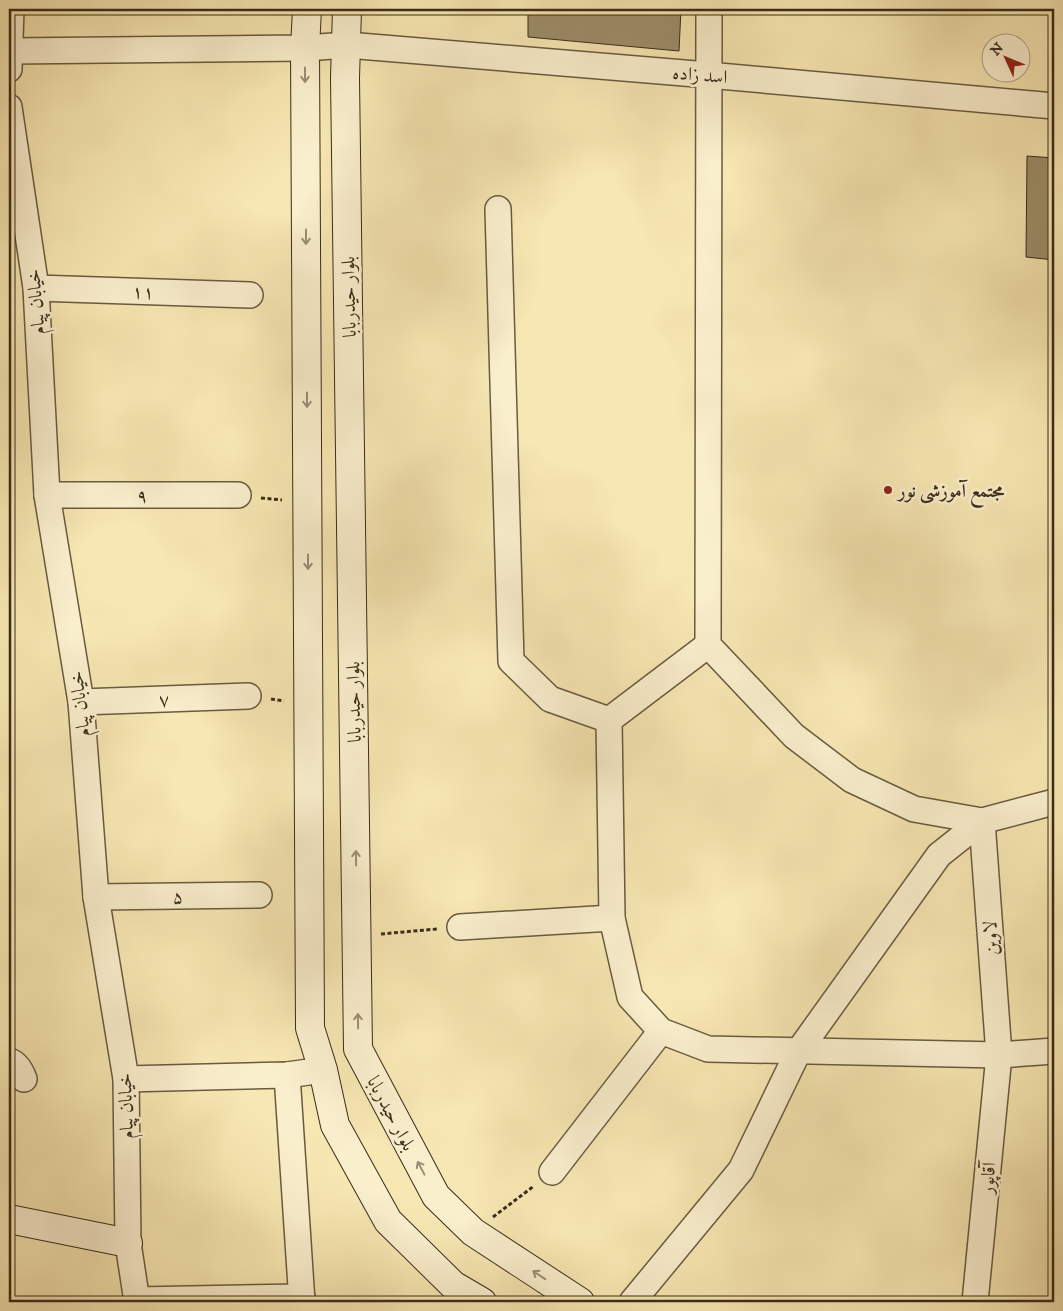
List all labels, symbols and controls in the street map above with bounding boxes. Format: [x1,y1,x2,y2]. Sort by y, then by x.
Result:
north arrow [980,32,1030,82]
text: N [987,39,1008,60]
street label: اسد زاده [671,62,728,89]
one-way arrow [300,66,310,83]
one-way arrow [301,229,311,245]
street label: بلوار حیدربابا [337,256,362,338]
street label: خیابان پیام [22,268,55,336]
street label: ۱۱ [131,281,154,304]
one-way arrow [302,392,312,408]
place label: مجتمع آموزشی نور [896,479,1005,508]
marker: مجتمع آموزشی نور [882,484,894,496]
street label: ۹ [136,485,148,508]
one-way arrow [303,554,313,570]
street label: بلوار حیدربابا [342,661,367,743]
street label: خیابان پیام [65,669,100,738]
street label: ۷ [158,689,170,712]
one-way arrow [351,851,361,867]
street label: ۵ [172,886,184,909]
street label: لاوین [979,920,1004,956]
one-way arrow [353,1013,363,1029]
street label: خیابان پیام [114,1072,143,1139]
street label: بلوار حیدربابا [361,1072,420,1155]
street label: آقاپور [975,1159,1002,1197]
one-way arrow [416,1161,425,1176]
one-way arrow [532,1270,546,1280]

